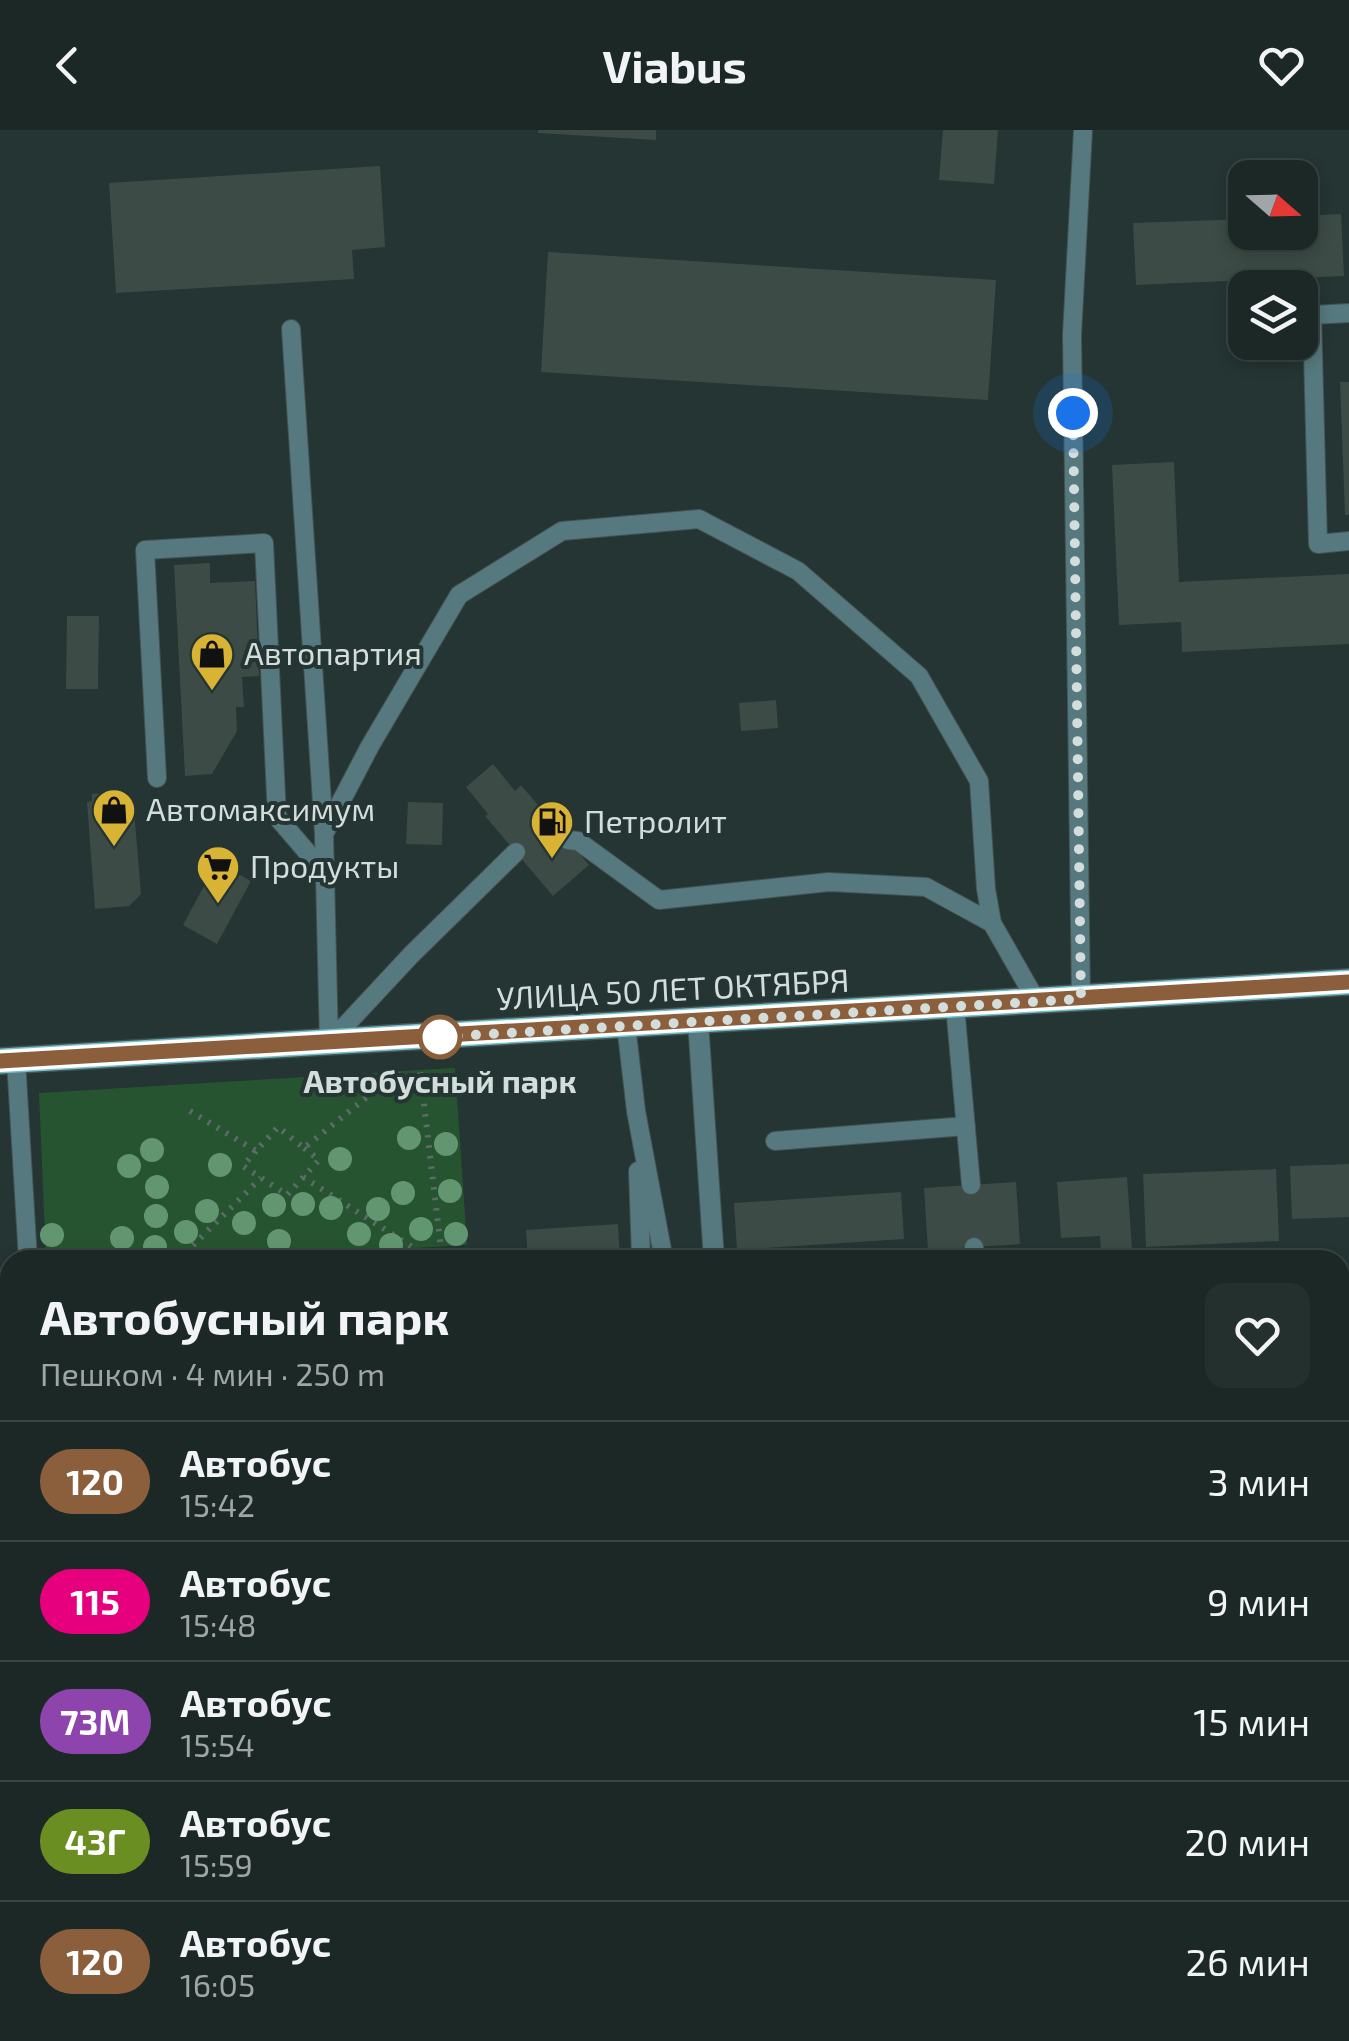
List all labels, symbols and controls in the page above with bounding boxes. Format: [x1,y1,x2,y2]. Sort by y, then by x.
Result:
icon: back [40,38,95,93]
text: Viabus [602,38,747,92]
icon: heart [1254,38,1309,93]
north arrow [1228,160,1318,250]
map controls [1228,160,1318,360]
button: layers [1228,270,1318,360]
your location [1048,388,1098,438]
shop icon: Автопартия [189,631,235,692]
place label: Автопартия [244,633,422,671]
shop icon: Автомаксимум [91,787,137,848]
place label: Автомаксимум [146,789,375,828]
fuel station icon: Петролит [529,799,575,860]
place label: Петролит [584,801,727,839]
supermarket icon: Продукты [195,844,241,905]
place label: Продукты [250,846,399,885]
street label: УЛИЦА 50 ЛЕТ ОКТЯБРЯ [496,960,850,1016]
marker: Автобусный парк [419,1016,461,1058]
place label: Автобусный парк [304,1061,576,1100]
button: heart [1205,1283,1310,1388]
text: Автобусный парк [40,1287,449,1345]
text: Пешком · 4 мин · 250 m [40,1354,385,1392]
text: Автобус [180,1439,331,1485]
text: 3 мин [1208,1458,1310,1504]
text: 120 [66,1460,124,1502]
text: 15:42 [180,1485,255,1523]
text: Автобус [180,1559,331,1605]
text: 9 мин [1207,1578,1310,1624]
text: 115 [70,1580,120,1622]
text: 15:48 [180,1605,257,1643]
text: Автобус [181,1679,332,1725]
text: 15 мин [1193,1698,1310,1744]
text: 73М [60,1700,131,1742]
text: 15:54 [181,1725,255,1763]
text: Автобус [180,1799,331,1845]
text: 20 мин [1184,1818,1310,1864]
text: 43Г [65,1820,125,1862]
text: 15:59 [180,1845,253,1883]
text: Автобус [180,1919,331,1965]
text: 26 мин [1186,1938,1310,1984]
text: 120 [66,1940,124,1982]
text: 16:05 [180,1965,255,2003]

